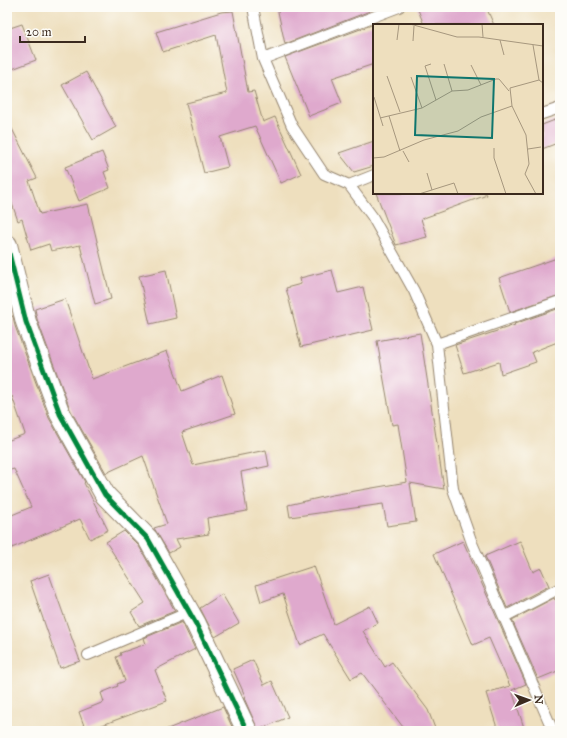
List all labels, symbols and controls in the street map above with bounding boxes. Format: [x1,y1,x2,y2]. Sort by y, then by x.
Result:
scale bar [20,18,85,44]
inset map [373,24,543,194]
text: 20 m [26,25,52,39]
north arrow [509,680,549,720]
text: N [532,695,545,705]

